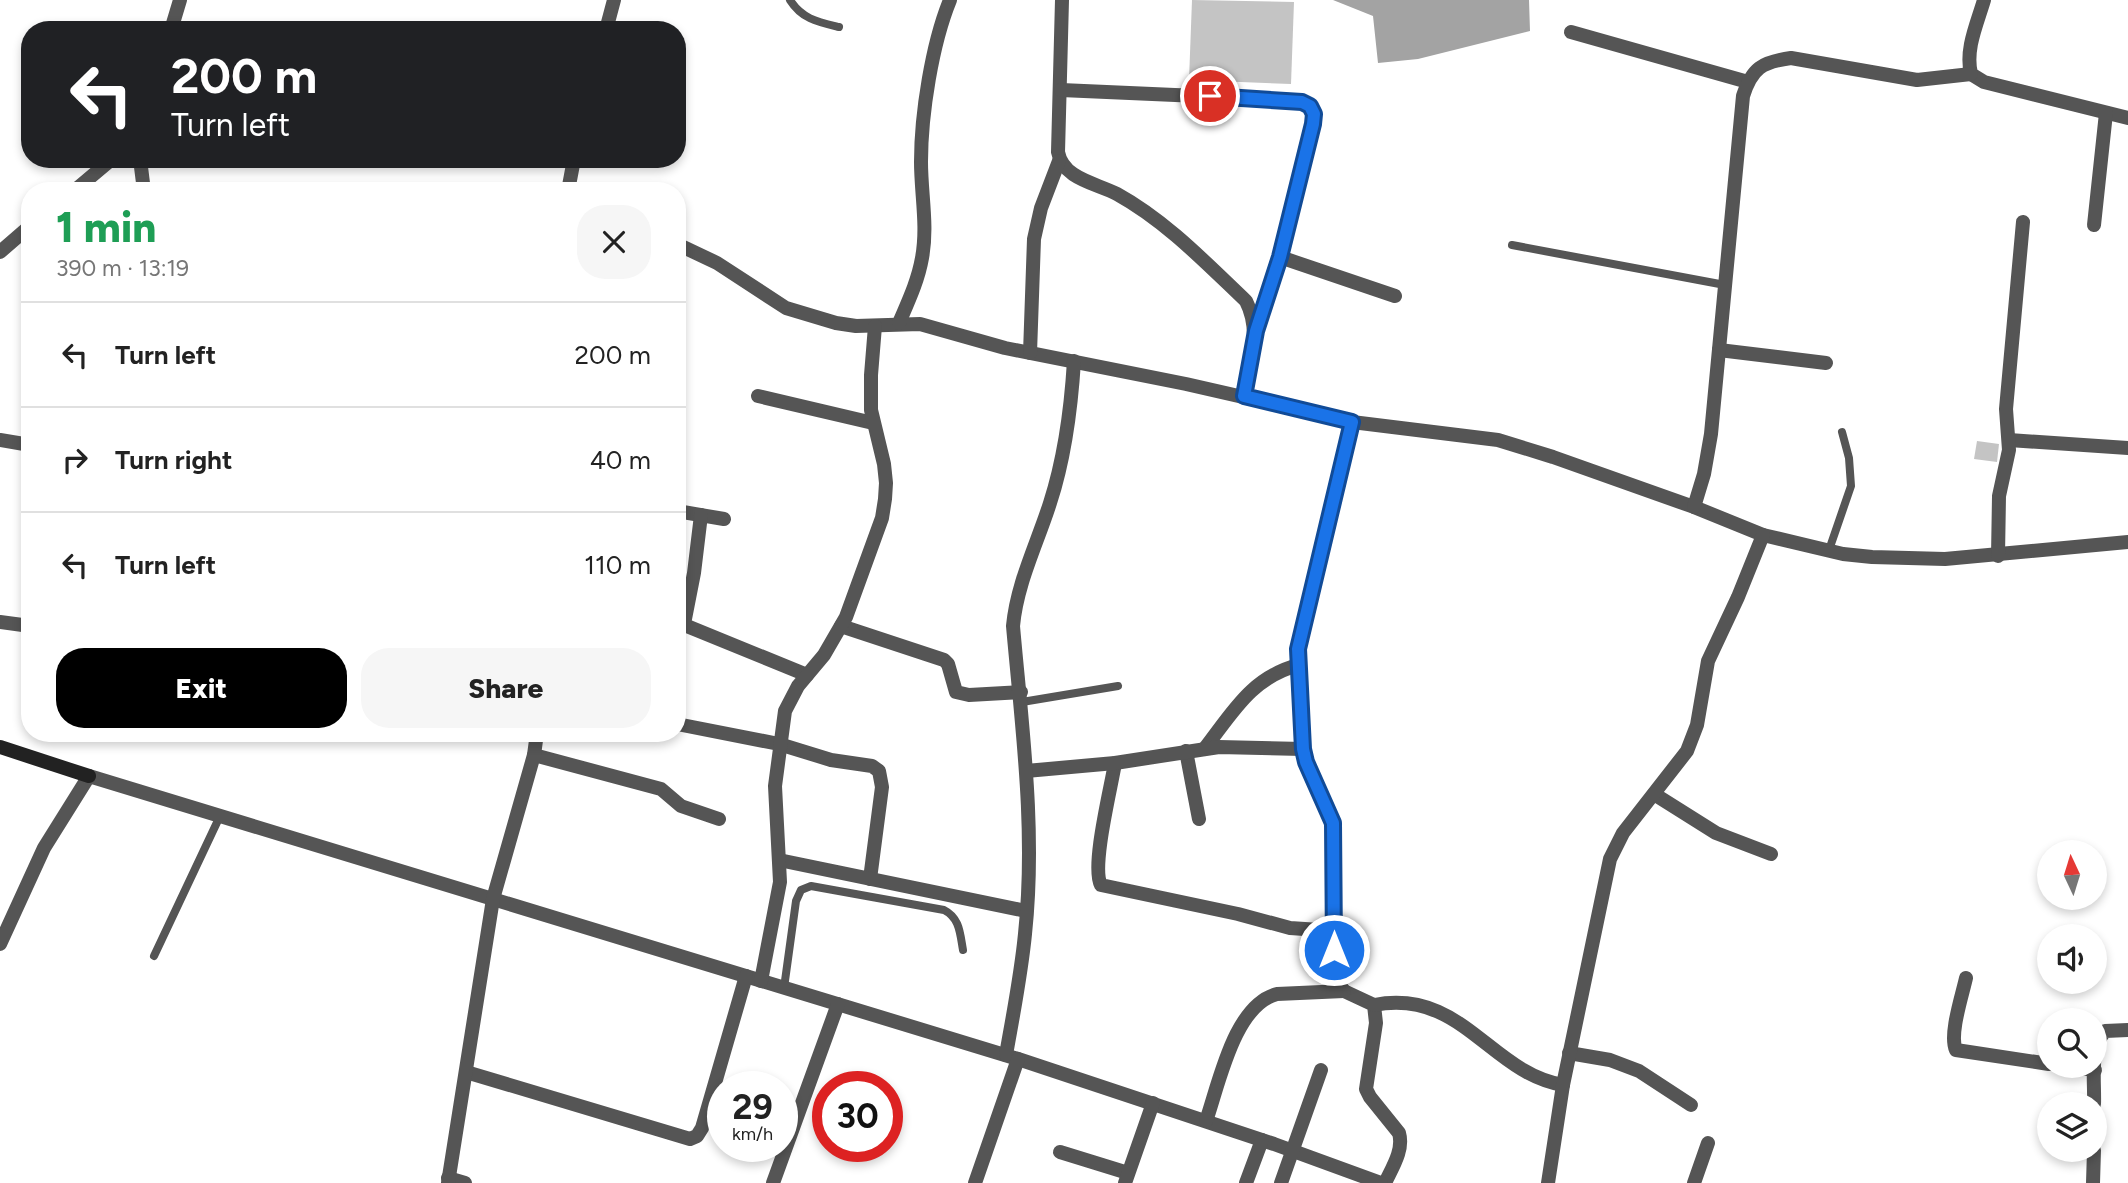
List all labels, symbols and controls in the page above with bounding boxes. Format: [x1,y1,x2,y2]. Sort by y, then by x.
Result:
text: 200 m [171,46,317,105]
icon: left [56,49,147,140]
pin [1180,66,1240,126]
icon: arrive [1191,77,1229,115]
text: Turn left [171,106,290,144]
text: 1 min [56,202,156,253]
button: close [577,205,651,279]
text: 390 m · 13:19 [56,254,189,282]
icon: left [56,336,94,374]
text: Turn left [115,339,216,371]
text: 200 m [575,339,651,371]
icon: right [56,441,94,479]
text: Turn right [115,444,232,476]
text: 40 m [590,444,651,476]
icon: left [56,546,94,584]
text: Turn left [115,549,216,581]
text: 110 m [584,549,651,581]
button: Exit [56,648,347,728]
button: Share [361,648,651,728]
north arrow [2037,840,2107,910]
map controls [2037,840,2107,1162]
position arrow [1297,913,1371,987]
button: sound [2037,924,2107,994]
button: search [2037,1008,2107,1078]
speed limit sign: 30 [812,1071,903,1162]
text: 29 [732,1086,773,1128]
button: layers [2037,1092,2107,1162]
text: km/h [732,1123,773,1145]

